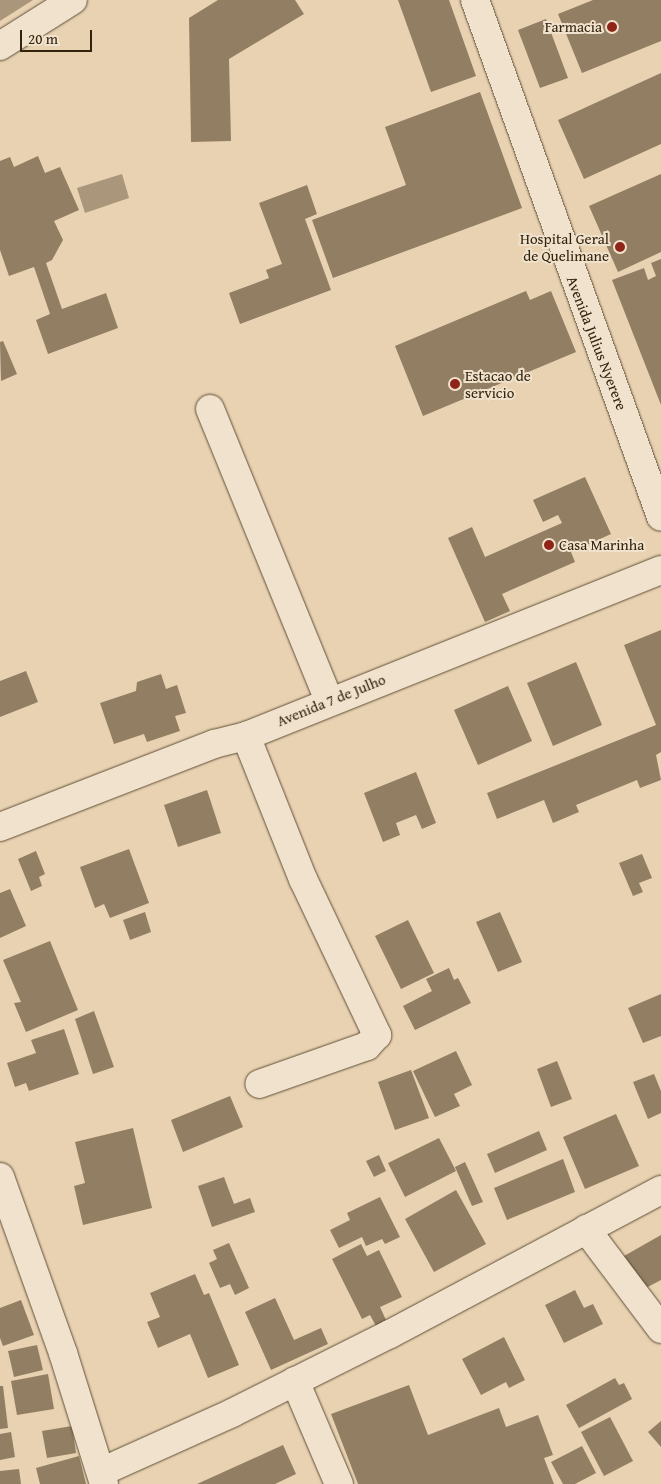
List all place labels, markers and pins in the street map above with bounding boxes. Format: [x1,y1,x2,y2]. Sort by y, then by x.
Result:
place label: Farmacia [545,18,602,36]
marker: Farmacia [606,21,618,33]
place label: Hospital Geral de Quelimane [520,229,609,264]
marker: Hospital Geral de Quelimane [613,240,627,254]
place label: Estacao de servicio [465,366,531,401]
marker: Estacao de servicio [449,378,461,390]
place label: Casa Marinha [559,536,644,554]
marker: Casa Marinha [543,539,555,551]

